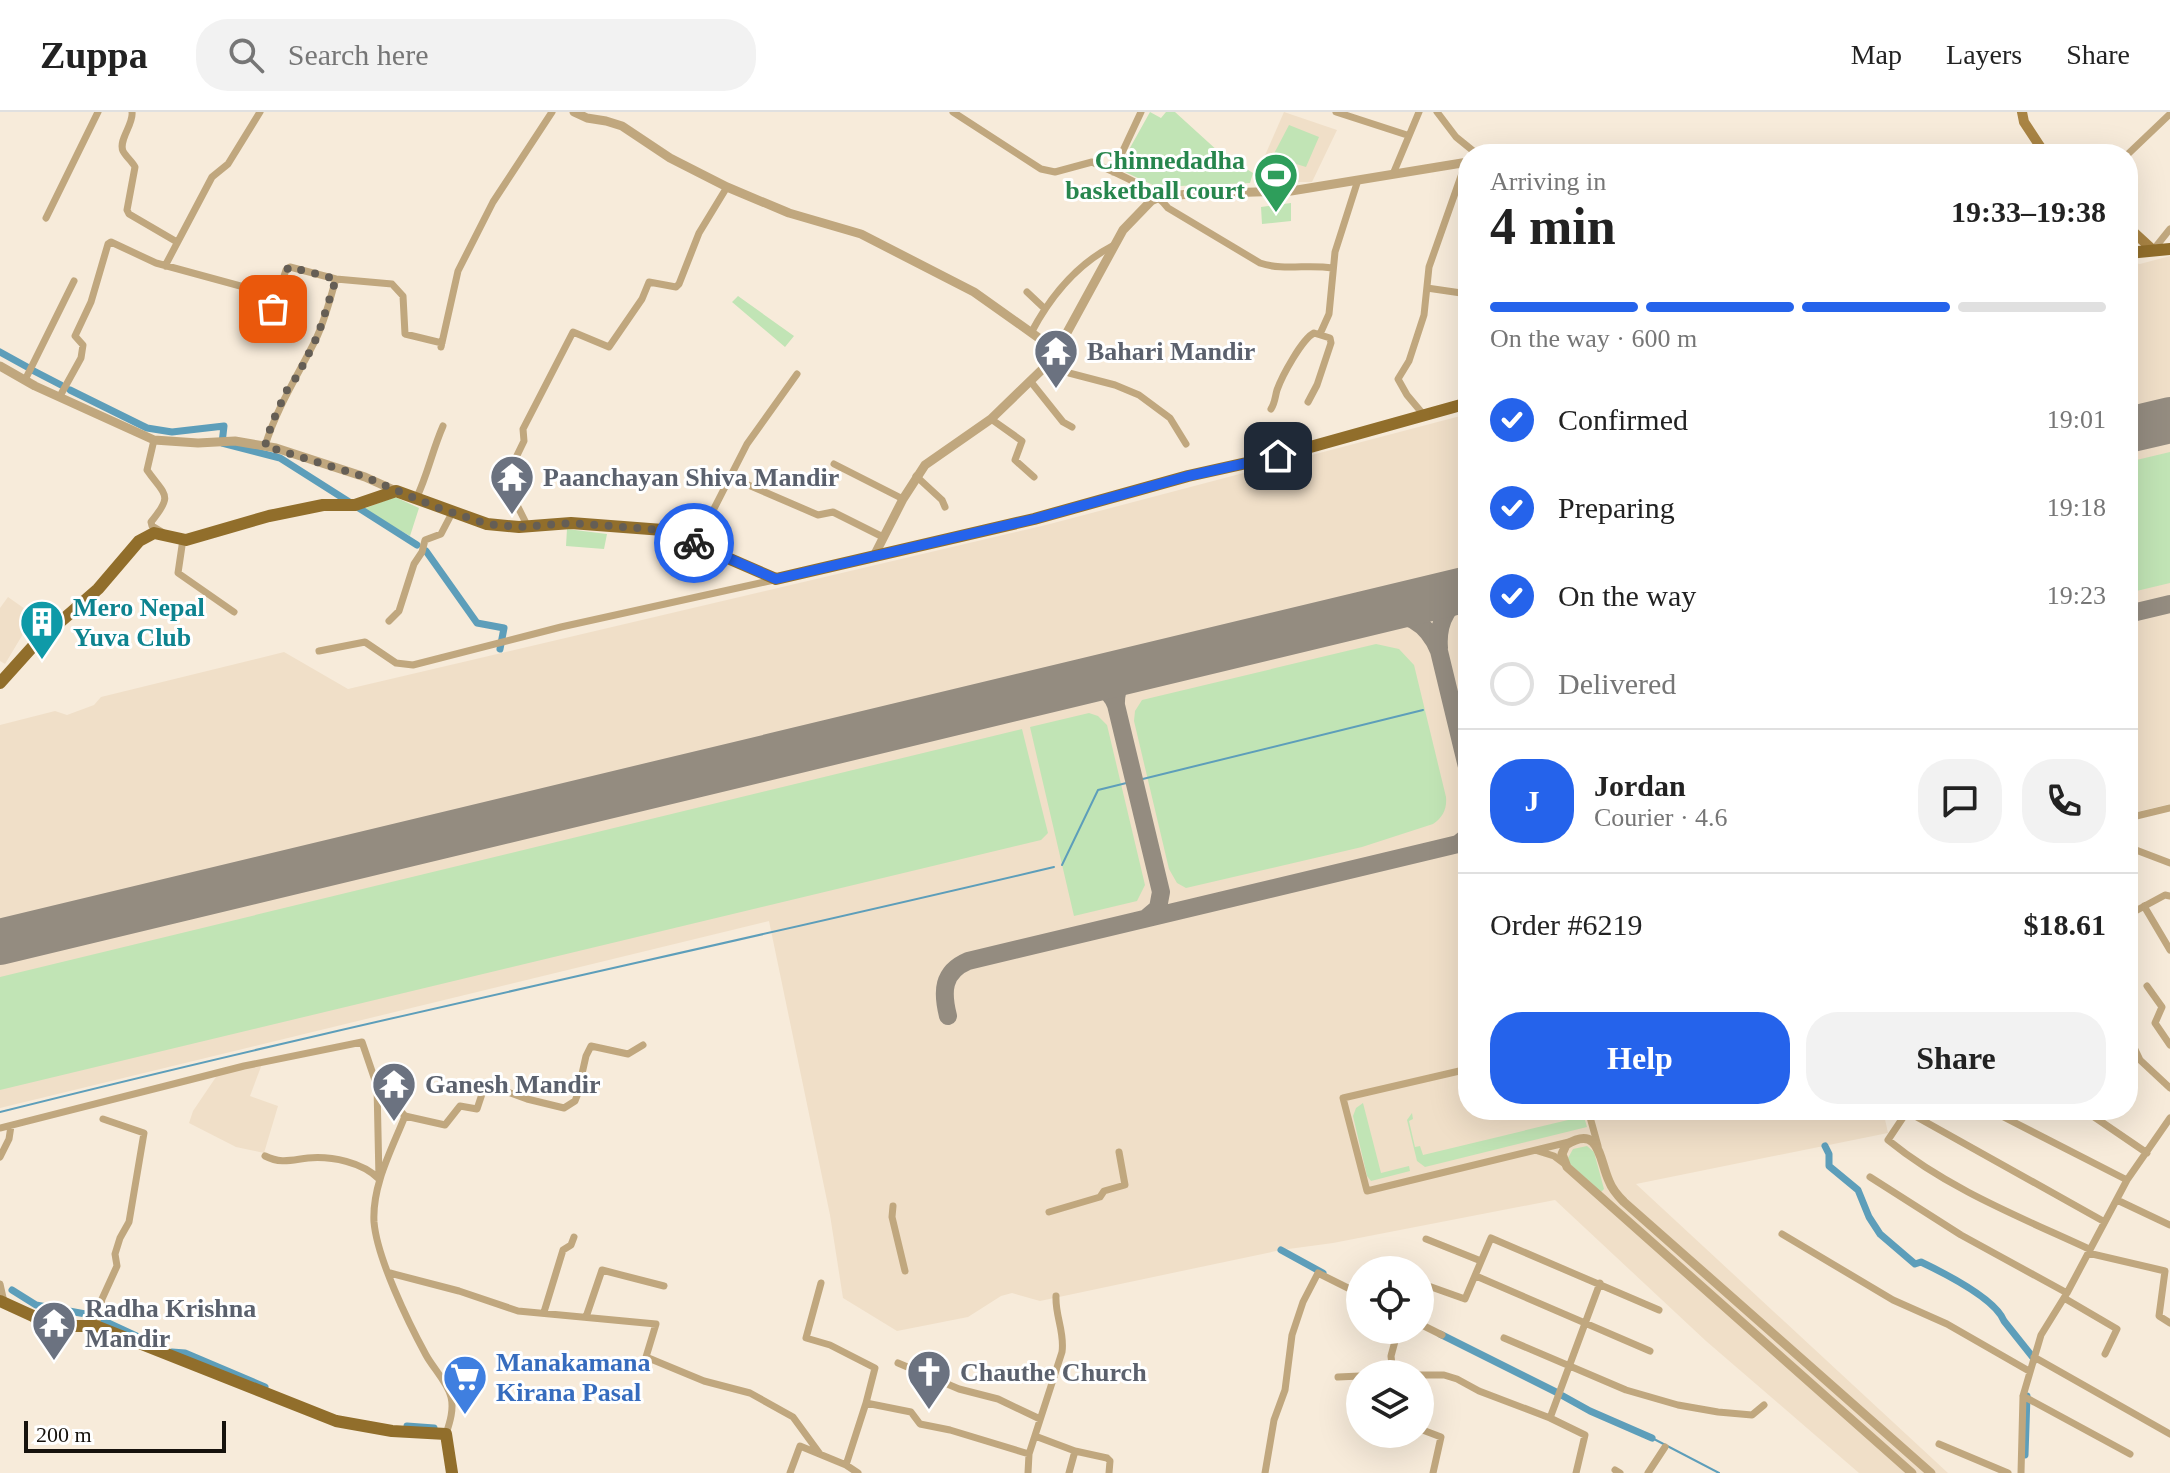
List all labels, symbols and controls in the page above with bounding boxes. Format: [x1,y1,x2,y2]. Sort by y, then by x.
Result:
search box [196,19,756,91]
icon: search [224,33,268,77]
text: Zuppa [40,34,148,76]
text: Search here [288,38,429,71]
text: Map [1851,39,1902,70]
text: Layers [1946,39,2022,70]
text: Share [2066,39,2130,70]
place label: Chinnedadha basketball court [1065,146,1245,205]
sports icon: Chinnedadha basketball court [1252,151,1300,214]
text: Arriving in [1490,167,1606,196]
text: 19:33–19:38 [1951,195,2106,228]
text: 4 min [1490,198,1616,255]
pin [239,275,307,343]
icon: bag [251,287,295,331]
text: On the way · 600 m [1490,324,1697,353]
temple icon: Bahari Mandir [1032,327,1080,390]
place label: Bahari Mandir [1087,337,1255,366]
icon: check [1490,398,1534,442]
text: Confirmed [1558,403,1688,436]
text: 19:01 [2047,405,2106,434]
pin [1244,422,1312,490]
icon: home [1256,434,1300,478]
temple icon: Paanchayan Shiva Mandir [488,453,536,516]
place label: Paanchayan Shiva Mandir [543,463,839,492]
icon: check [1490,486,1534,530]
text: Preparing [1558,491,1675,524]
text: 19:18 [2047,493,2106,522]
courier [654,503,734,583]
icon: bike [672,521,716,565]
icon: check [1490,574,1534,618]
text: On the way [1558,579,1696,612]
text: 19:23 [2047,581,2106,610]
place label: Mero Nepal Yuva Club [73,593,205,652]
building icon: Mero Nepal Yuva Club [18,598,66,661]
text: Delivered [1558,667,1676,700]
button: chat [1918,759,2002,843]
button: phone [2022,759,2106,843]
text: Jordan [1594,769,1686,802]
text: J [1525,784,1540,817]
text: Courier · 4.6 [1594,803,1728,832]
text: Order #6219 [1490,908,1642,941]
text: $18.61 [2024,908,2106,941]
button: Help [1490,1012,1790,1104]
button: Share [1806,1012,2106,1104]
temple icon: Ganesh Mandir [370,1060,418,1123]
place label: Ganesh Mandir [425,1070,601,1099]
map controls [1346,1256,1434,1448]
button: locate [1346,1256,1434,1344]
place label: Radha Krishna Mandir [85,1294,256,1353]
temple icon: Radha Krishna Mandir [30,1299,78,1362]
place label: Manakamana Kirana Pasal [496,1348,651,1407]
church icon: Chauthe Church [905,1348,953,1411]
supermarket icon: Manakamana Kirana Pasal [441,1353,489,1416]
place label: Chauthe Church [960,1358,1147,1387]
button: layers [1346,1360,1434,1448]
scale bar [24,1417,226,1453]
text: 200 m [36,1422,92,1447]

